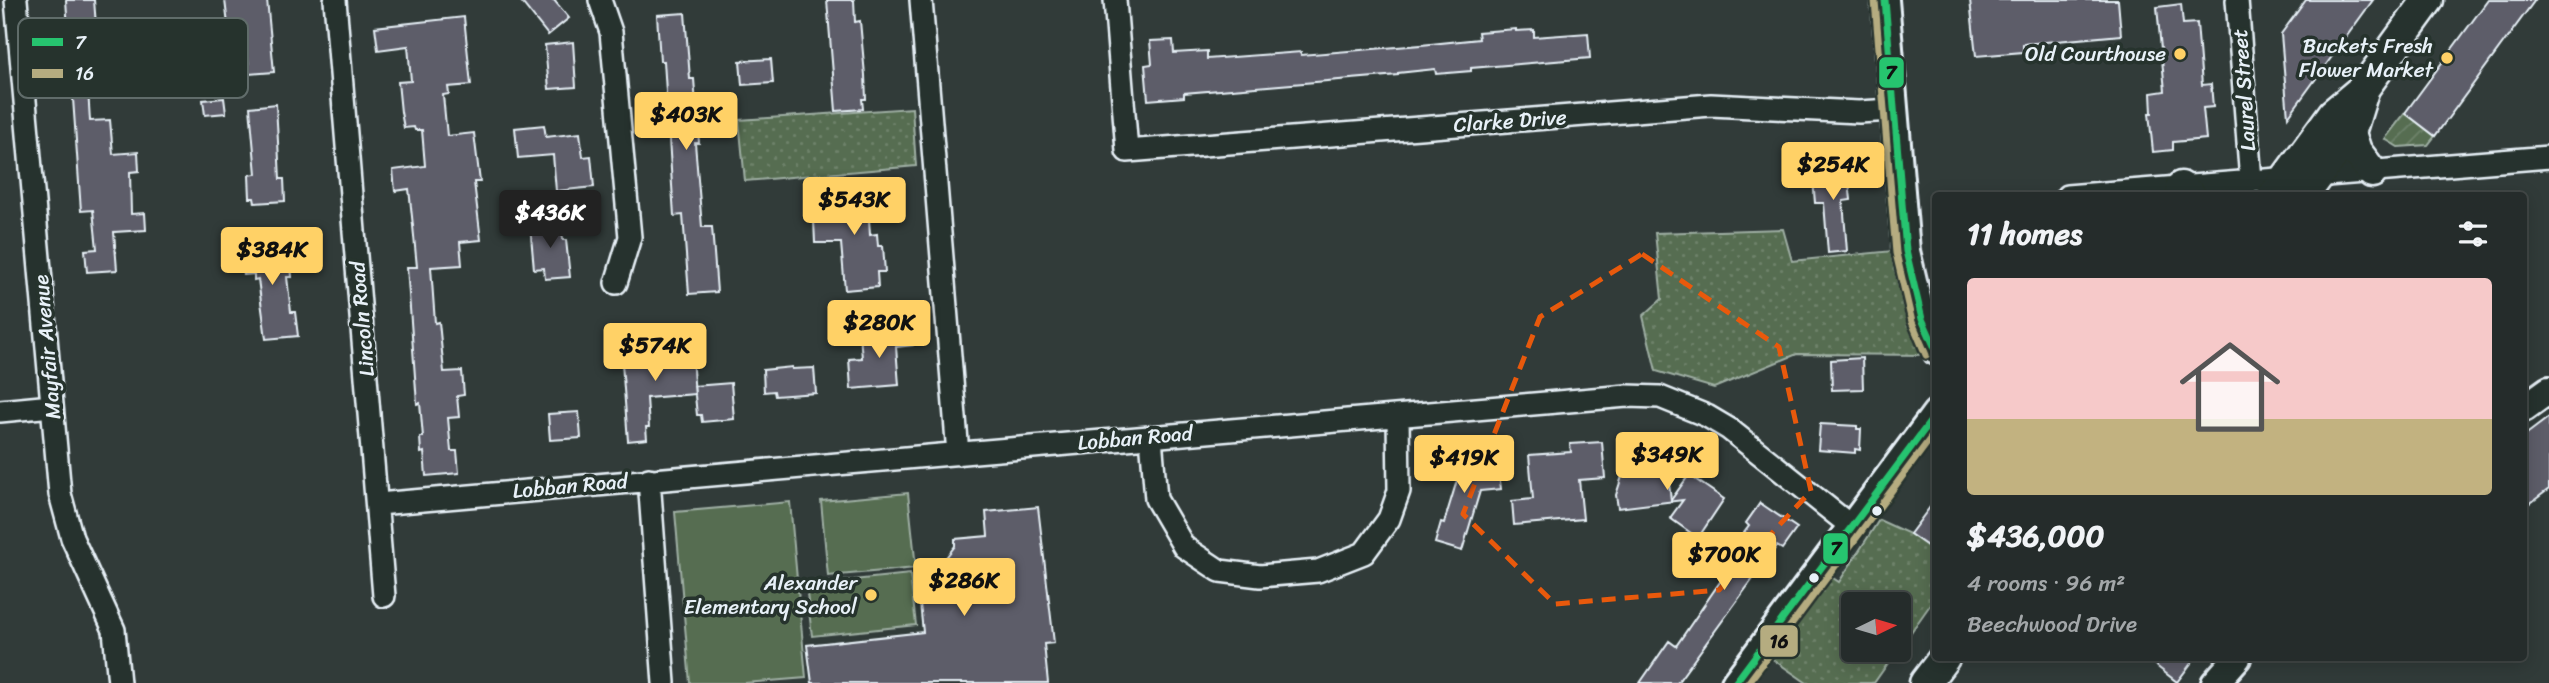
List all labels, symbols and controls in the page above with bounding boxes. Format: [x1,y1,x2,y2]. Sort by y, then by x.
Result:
legend [18,18,248,98]
text: 7 [75,26,87,59]
street label: Laurel Street [2221,27,2267,153]
place label: Buckets Fresh Flower Market [2299,27,2435,89]
place label: Old Courthouse [2025,35,2166,73]
marker: Old Courthouse [2172,46,2188,62]
marker: Buckets Fresh Flower Market [2439,50,2455,66]
line badge: 7 [1878,56,1905,89]
text: 7 [1886,56,1899,89]
text: 16 [75,57,94,90]
pin: $403K [637,92,735,152]
text: $403K [650,94,722,135]
street label: Clarke Drive [1452,98,1568,144]
pin: $254K [1784,142,1882,202]
text: $254K [1797,144,1869,185]
pin: $543K [805,177,903,237]
text: $543K [819,179,889,220]
pin: $436K [501,190,599,250]
text: $436K [515,192,585,233]
text: 11 homes [1967,207,2082,261]
icon: filters [2454,215,2492,253]
pin: $384K [223,228,321,287]
text: $384K [237,229,307,270]
street label: Lincoln Road [338,258,386,378]
street label: Mayfair Avenue [22,273,72,421]
pin: $280K [830,300,928,360]
text: $280K [843,302,915,343]
pin: $574K [606,324,704,383]
icon: home [2167,324,2293,450]
text: $574K [619,325,691,366]
street label: Lobban Road [1076,414,1196,462]
pin: $349K [1618,433,1716,492]
text: $349K [1632,434,1702,475]
pin: $419K [1415,435,1513,495]
text: $419K [1430,437,1498,478]
street label: Lobban Road [511,462,631,510]
unlabelled marker [1870,504,1884,518]
text: $436,000 [1967,509,2104,563]
pin: $700K [1675,532,1773,592]
line badge: 7 [1822,532,1849,565]
text: 7 [1831,532,1844,565]
text: $700K [1688,534,1760,575]
pin: $286K [915,558,1013,618]
text: $286K [929,560,999,601]
text: 4 rooms · 96 m² [1967,563,2125,604]
place label: Alexander Elementary School [684,564,858,626]
unlabelled marker [1807,571,1821,585]
marker: Alexander Elementary School [863,587,879,603]
north arrow [1841,592,1911,662]
map controls [1841,592,1911,662]
text: Beechwood Drive [1967,604,2137,645]
line badge: 16 [1759,624,1799,658]
text: 16 [1770,625,1789,658]

